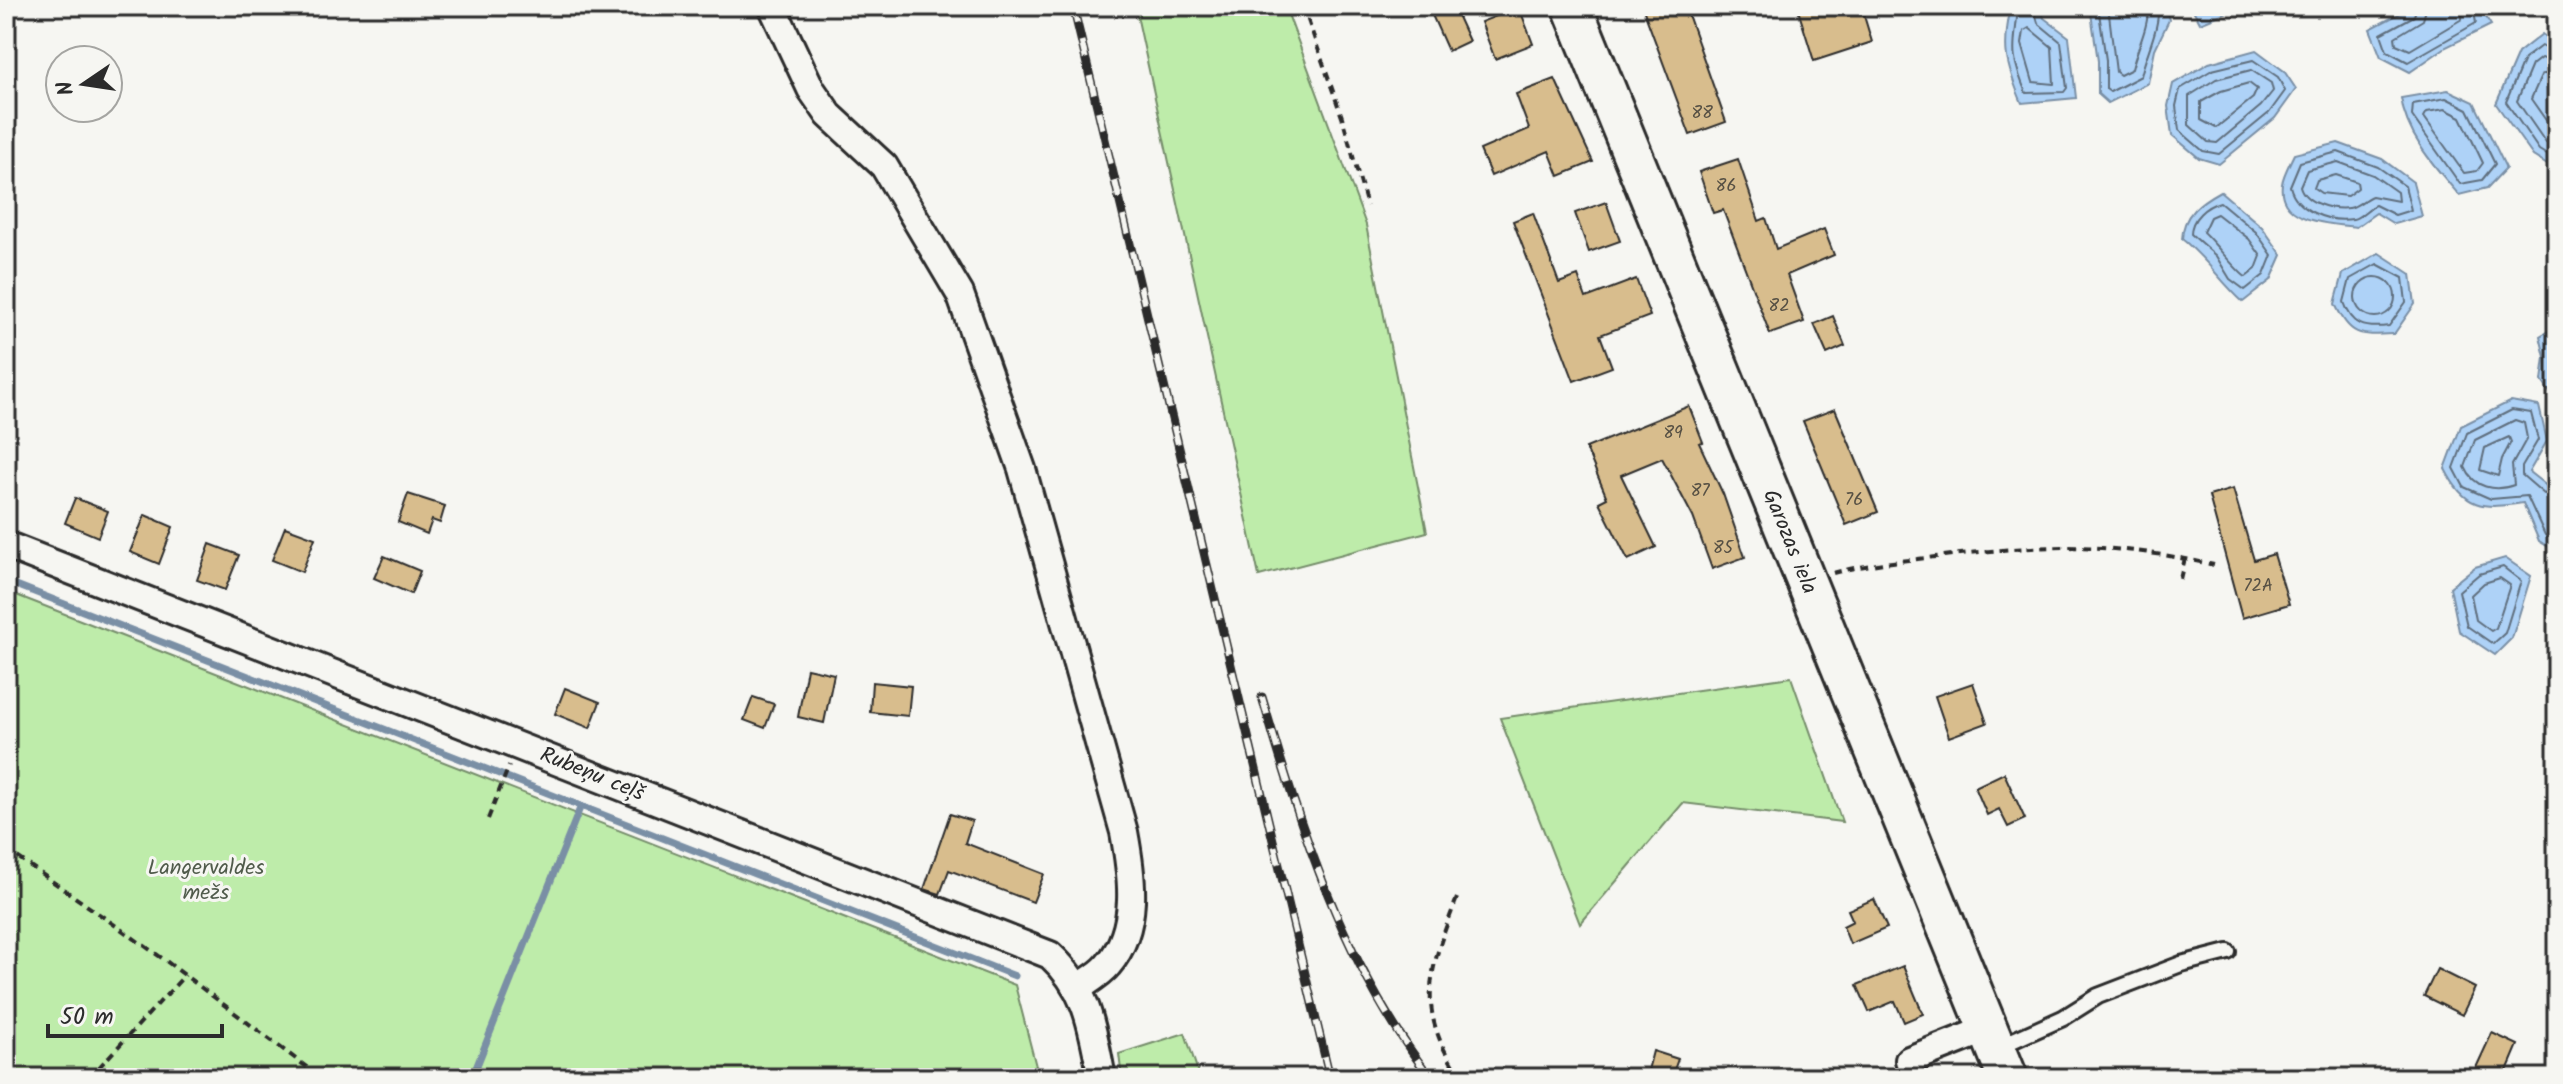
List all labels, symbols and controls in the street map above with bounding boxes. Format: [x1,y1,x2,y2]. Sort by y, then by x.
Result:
north arrow [44,44,124,124]
text: N [48,77,86,99]
house number: 88 [1691,99,1713,128]
house number: 86 [1716,172,1736,201]
house number: 82 [1768,292,1790,321]
house number: 89 [1663,419,1683,448]
house number: 87 [1690,477,1710,506]
street label: Garozas iela [1752,484,1826,600]
house number: 76 [1845,486,1863,515]
house number: 85 [1713,534,1735,563]
house number: 72A [2243,572,2273,601]
street label: Rubeņu ceļš [534,738,650,812]
park label: Langervaldes mežs [148,851,265,911]
scale bar [48,988,222,1038]
text: 50 m [60,998,114,1037]

